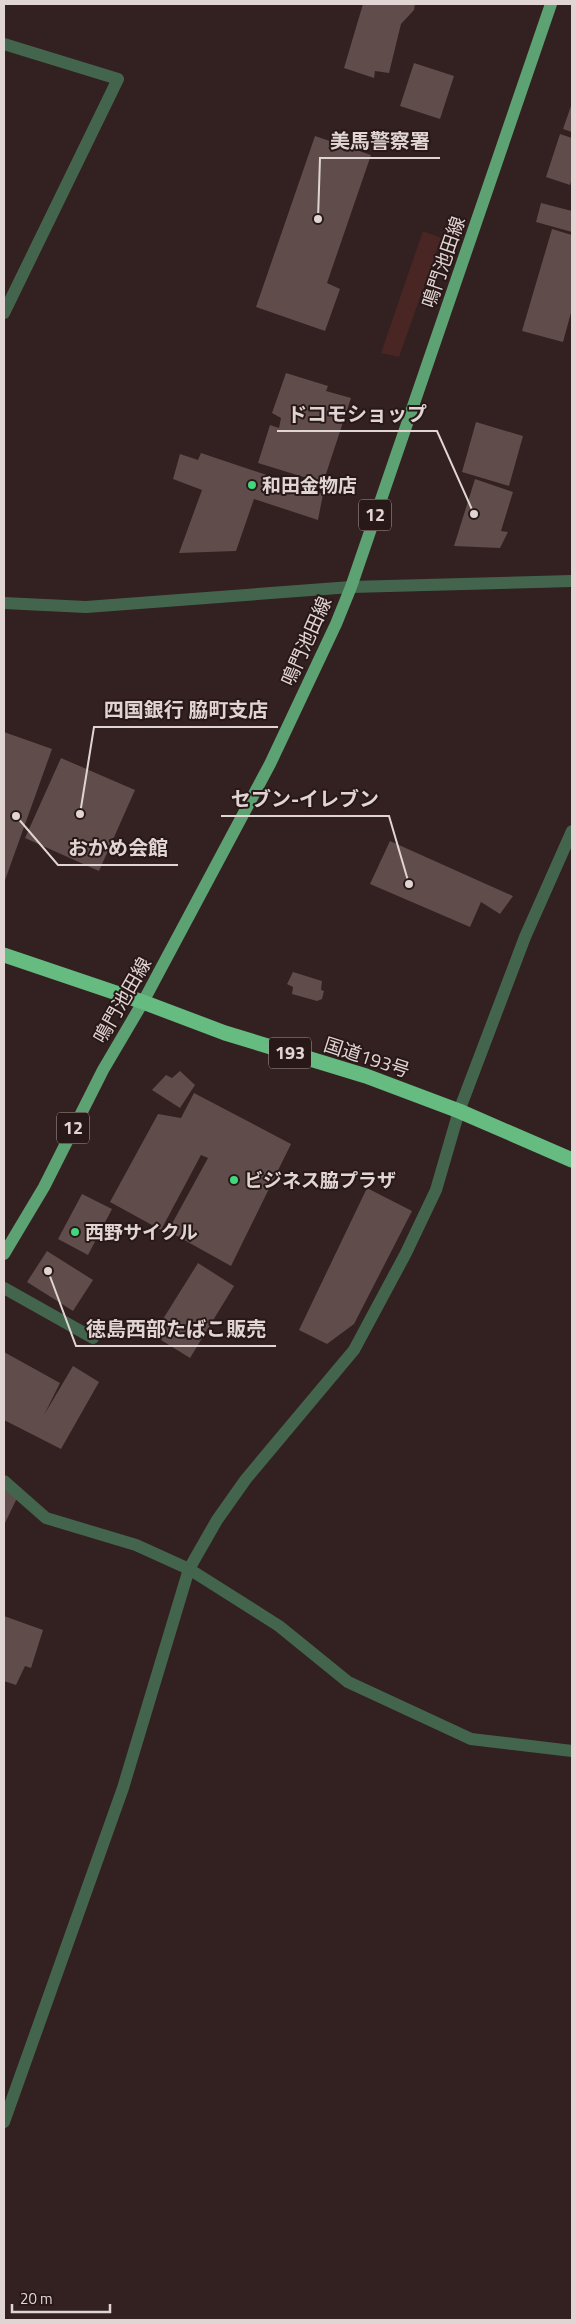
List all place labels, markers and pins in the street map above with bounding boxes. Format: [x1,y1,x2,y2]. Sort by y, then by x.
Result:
callout: 美馬警察署 [320,123,440,158]
callout: ドコモショップ [277,396,437,431]
place label: 和田金物店 [262,470,357,499]
marker: 和田金物店 [246,479,258,491]
callout: 四国銀行 脇町支店 [94,692,278,727]
callout: セブン-イレブン [221,781,389,816]
callout: おかめ会館 [58,830,178,865]
place label: ビジネス脇プラザ [244,1165,396,1194]
marker: ビジネス脇プラザ [228,1174,240,1186]
place label: 西野サイクル [85,1217,198,1246]
marker: 西野サイクル [69,1226,81,1238]
callout: 徳島西部たばこ販売 [76,1311,276,1346]

